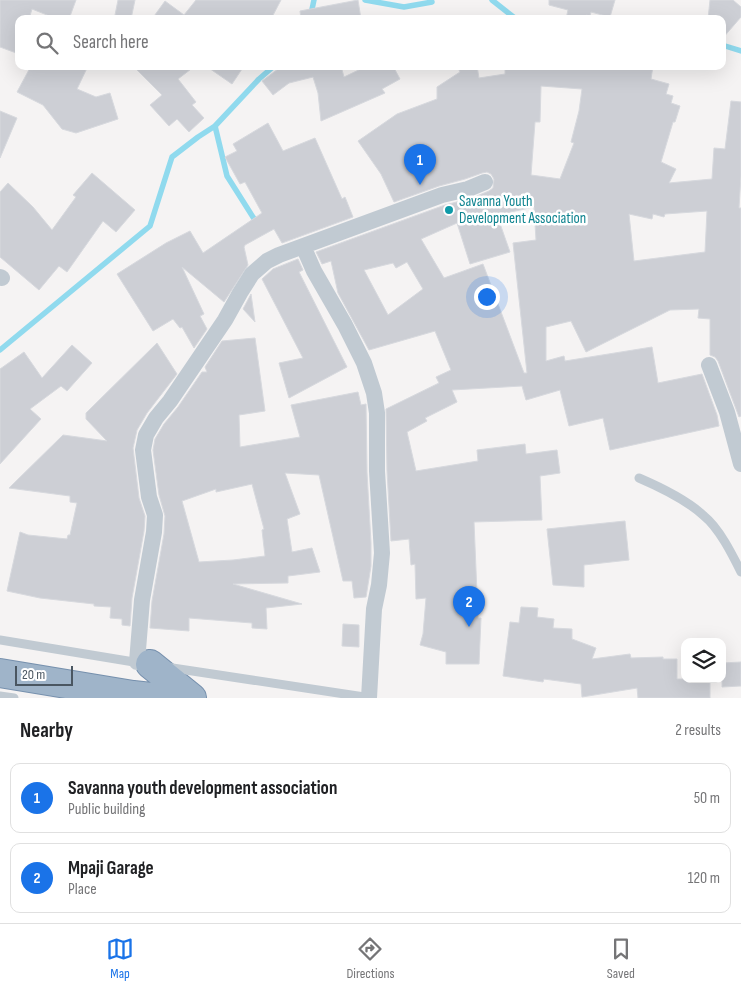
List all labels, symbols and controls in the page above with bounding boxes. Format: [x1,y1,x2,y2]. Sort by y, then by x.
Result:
search box [15,15,726,70]
icon: search [33,29,61,57]
text: Search here [73,31,149,54]
pin: 1 [404,144,436,185]
place label: Savanna Youth Development Association [459,192,586,228]
marker: Savanna Youth Development Association [443,204,455,216]
your location [474,284,500,310]
pin: 2 [453,586,485,627]
map controls [681,638,726,683]
button: layers [681,638,726,683]
scale bar [15,663,72,686]
text: 20 m [22,666,45,683]
text: Nearby [20,718,73,743]
text: 2 results [675,721,721,740]
text: Savanna youth development association [68,777,337,800]
text: 1 [34,789,40,808]
text: 50 m [694,789,720,808]
text: Public building [68,800,145,819]
text: Mpaji Garage [68,857,154,880]
text: 2 [33,869,41,888]
text: 120 m [688,869,720,888]
text: Place [68,880,97,899]
tab: Map [106,935,134,982]
tab: Directions [346,935,395,982]
tab: Saved [607,935,635,982]

